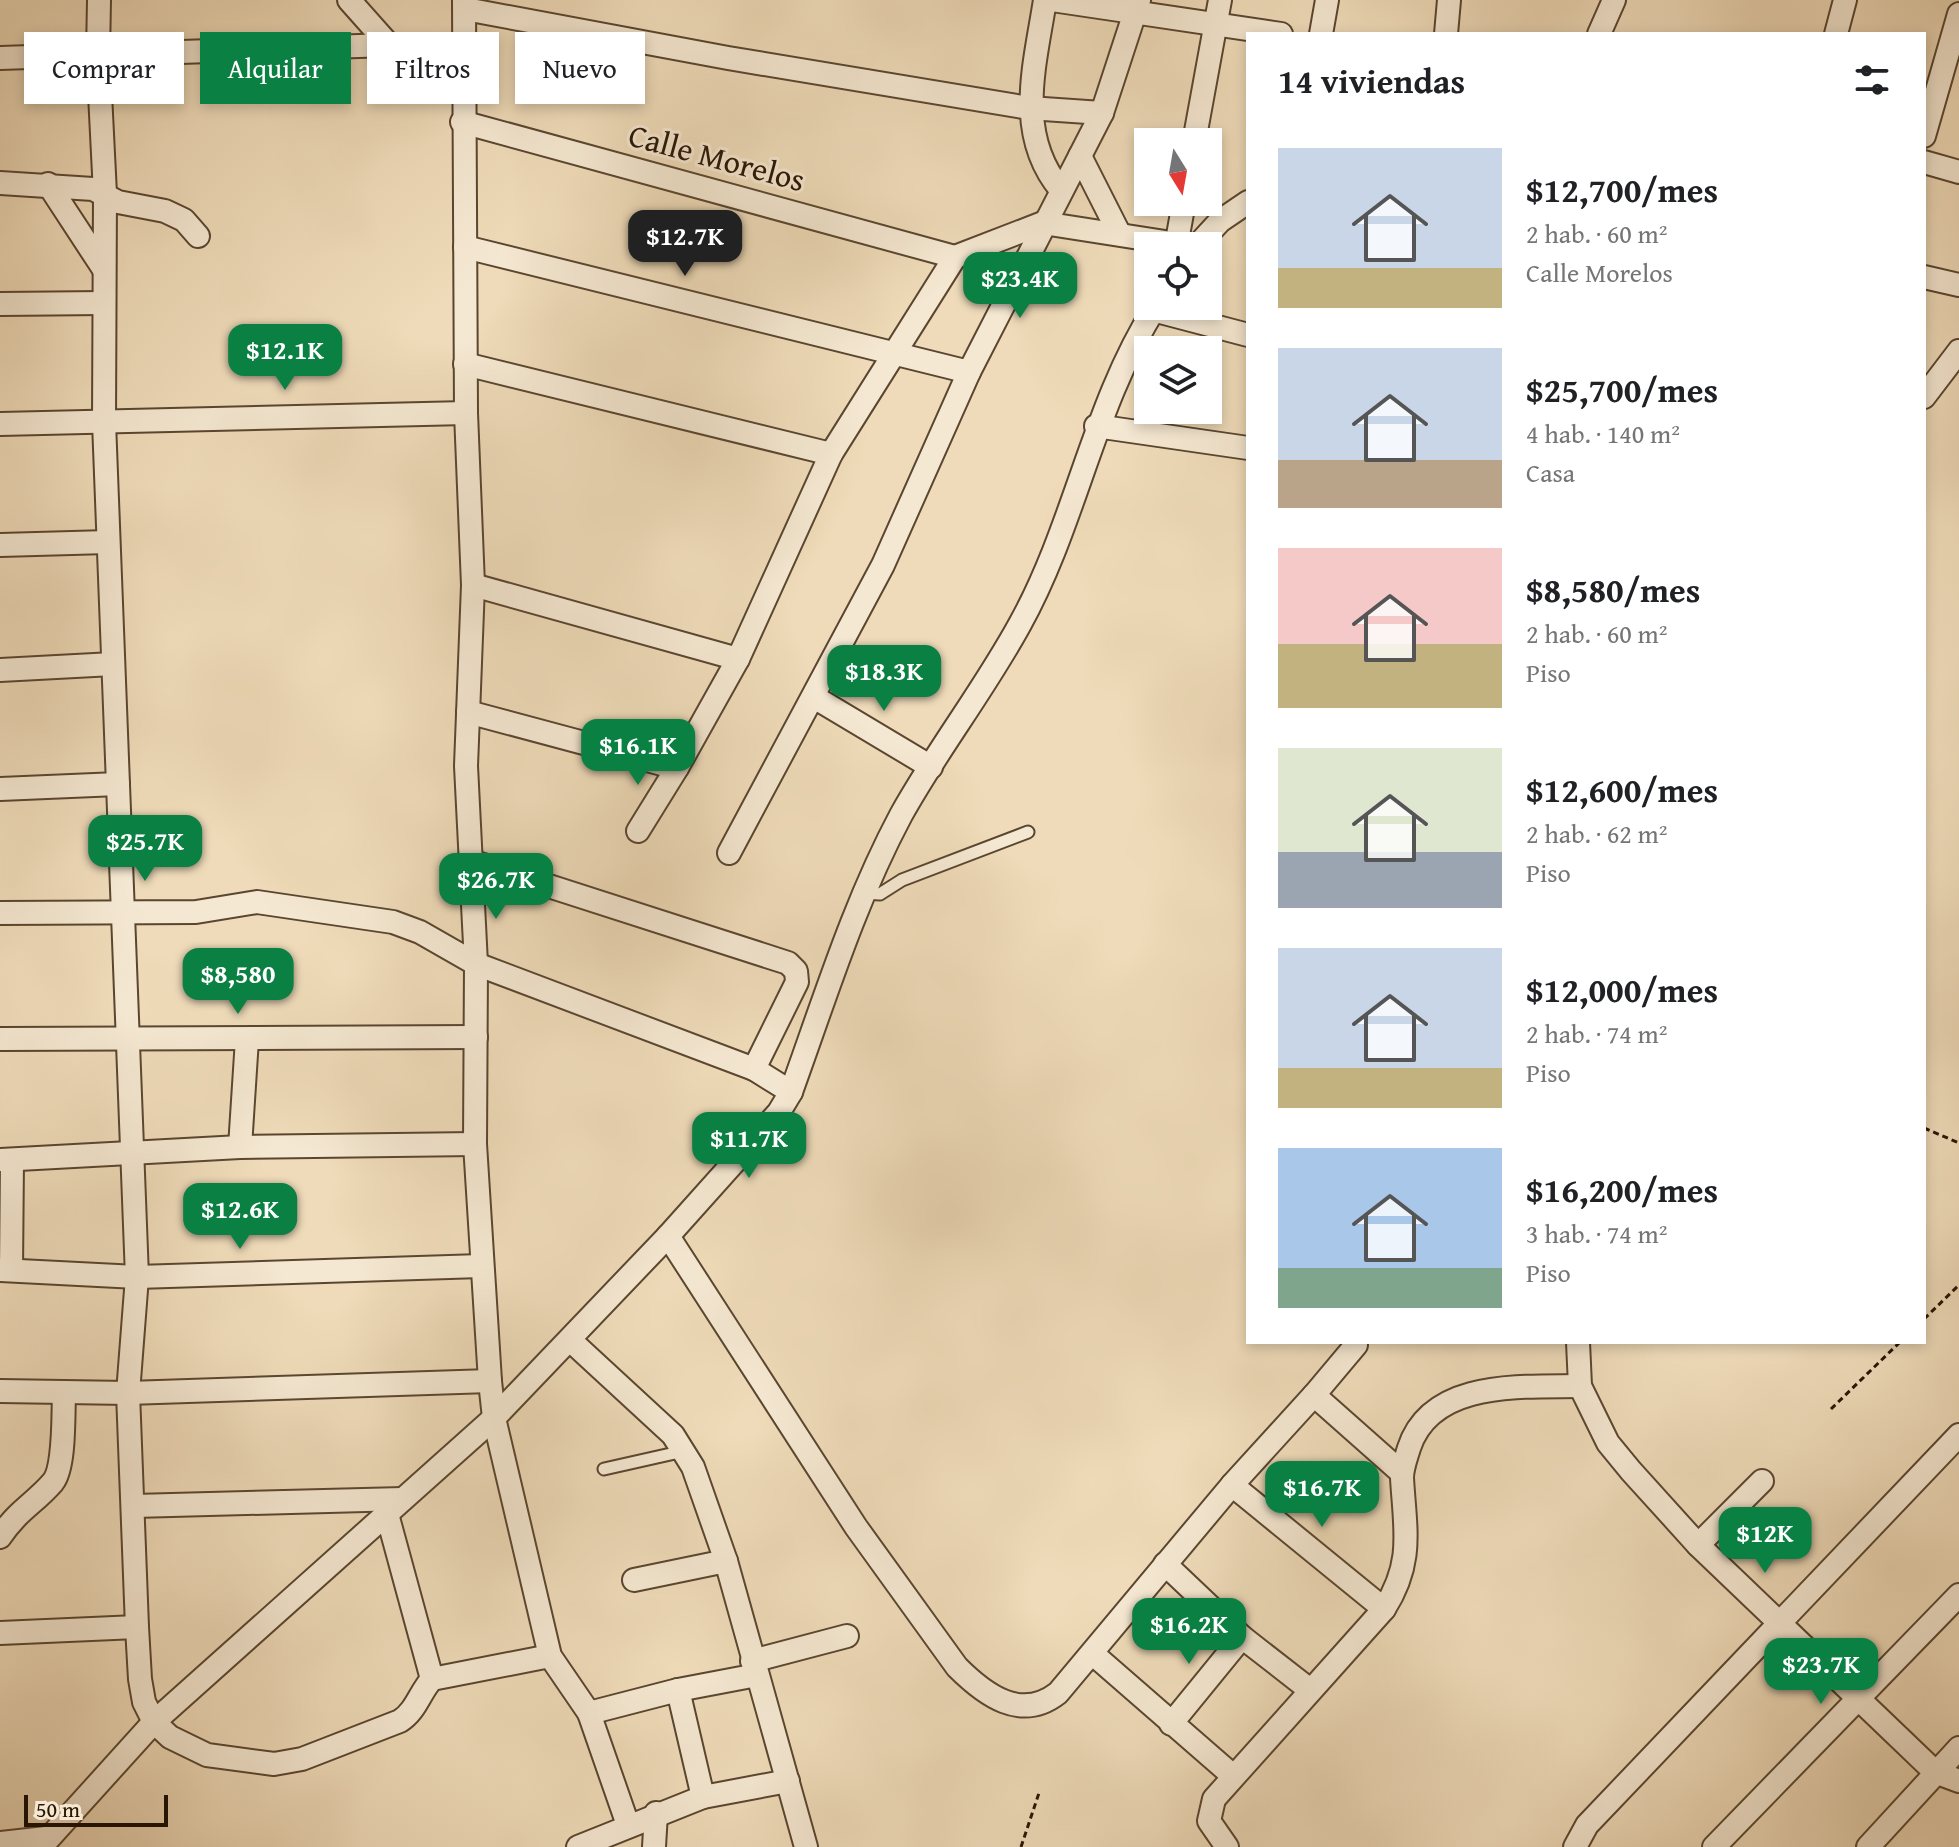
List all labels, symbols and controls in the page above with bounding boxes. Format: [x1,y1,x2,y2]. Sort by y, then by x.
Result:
chip: Comprar [24,32,184,104]
chip: Alquilar [200,32,351,104]
chip: Filtros [367,32,499,104]
chip: Nuevo [515,32,645,104]
text: 14 viviendas [1278,56,1465,105]
icon: filters [1850,58,1894,102]
street label: Calle Morelos [624,111,810,203]
north arrow [1134,128,1222,216]
map controls [1134,128,1222,424]
text: $12,700/mes [1526,165,1718,214]
icon: home [1342,180,1438,276]
pin: $12.7K [620,210,750,278]
text: 2 hab. · 60 m² [1526,214,1667,253]
text: $12.7K [646,216,724,255]
button: locate [1134,232,1222,320]
pin: $23.4K [955,252,1085,320]
text: Calle Morelos [1526,253,1673,292]
text: $23.4K [981,258,1059,297]
pin: $12.1K [220,324,350,392]
text: $12.1K [246,330,324,369]
button: layers [1134,336,1222,424]
text: $25,700/mes [1526,365,1718,414]
icon: home [1342,380,1438,476]
text: 4 hab. · 140 m² [1526,414,1680,453]
text: Casa [1526,453,1575,492]
text: $8,580/mes [1526,565,1700,614]
icon: home [1342,580,1438,676]
text: 2 hab. · 60 m² [1526,614,1667,653]
pin: $18.3K [819,645,949,713]
text: $18.3K [845,651,923,690]
text: Piso [1526,653,1571,692]
pin: $16.1K [573,719,703,787]
text: $16.1K [599,725,677,764]
text: $12,600/mes [1526,765,1718,814]
icon: home [1342,780,1438,876]
text: 2 hab. · 62 m² [1526,814,1667,853]
pin: $25.7K [80,815,210,883]
text: $25.7K [106,821,184,860]
pin: $26.7K [431,853,561,921]
text: Piso [1526,853,1571,892]
text: $26.7K [457,859,535,898]
pin: $8,580 [173,948,303,1016]
text: $8,580 [201,954,275,993]
text: $12,000/mes [1526,965,1718,1014]
icon: home [1342,980,1438,1076]
text: 2 hab. · 74 m² [1526,1014,1667,1053]
text: Piso [1526,1053,1571,1092]
pin: $11.7K [684,1112,814,1180]
text: $11.7K [710,1118,788,1157]
text: $16,200/mes [1526,1165,1718,1214]
icon: home [1342,1180,1438,1276]
pin: $12.6K [175,1183,305,1251]
text: $12.6K [201,1189,279,1228]
text: 3 hab. · 74 m² [1526,1214,1667,1253]
text: Piso [1526,1253,1571,1292]
pin: $16.7K [1257,1461,1387,1529]
text: $16.7K [1283,1467,1361,1506]
pin: $12K [1718,1507,1812,1575]
text: $12K [1737,1513,1793,1552]
pin: $16.2K [1124,1598,1254,1666]
text: $16.2K [1150,1604,1228,1643]
pin: $23.7K [1756,1638,1886,1706]
text: $23.7K [1782,1644,1860,1683]
scale bar [24,1791,168,1827]
text: 50 m [36,1793,80,1825]

